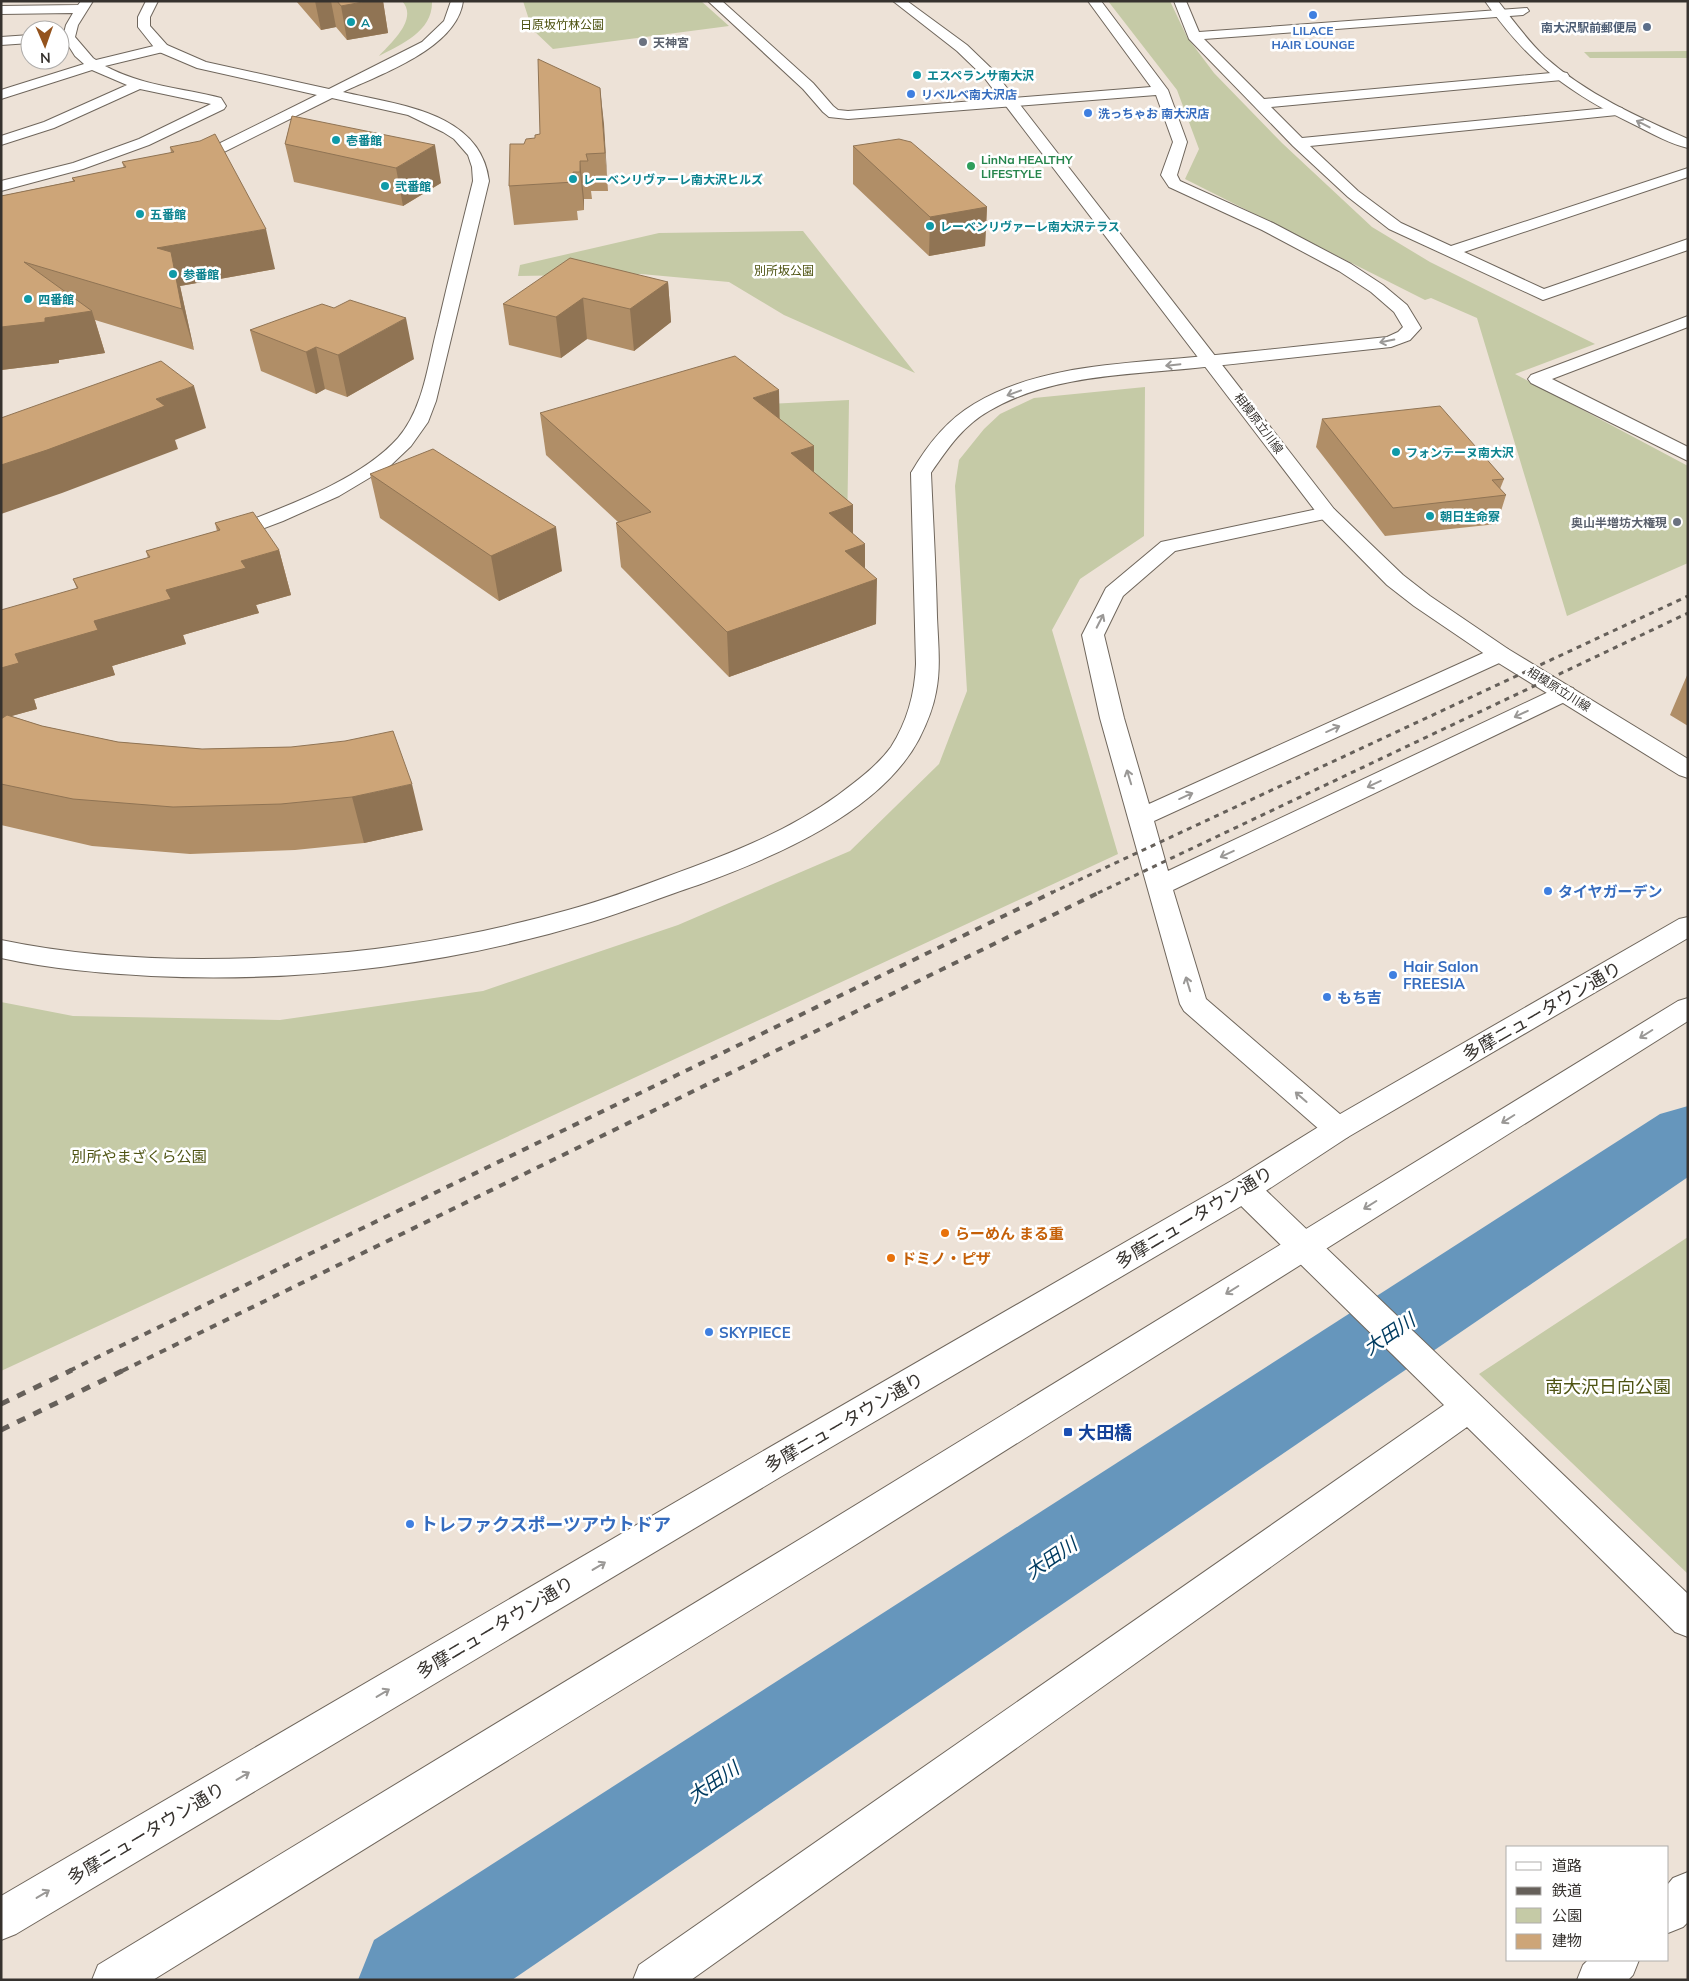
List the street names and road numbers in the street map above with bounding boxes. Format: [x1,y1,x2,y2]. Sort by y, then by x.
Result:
street label: 相模原立川線 [1231,390,1287,456]
street label: 相模原立川線 [1524,664,1594,714]
street label: 多摩ニュータウン通り [1458,956,1626,1066]
street label: 多摩ニュータウン通り [1111,1161,1277,1273]
street label: 多摩ニュータウン通り [760,1367,928,1477]
street label: 多摩ニュータウン通り [412,1571,578,1683]
street label: 多摩ニュータウン通り [63,1777,229,1889]

